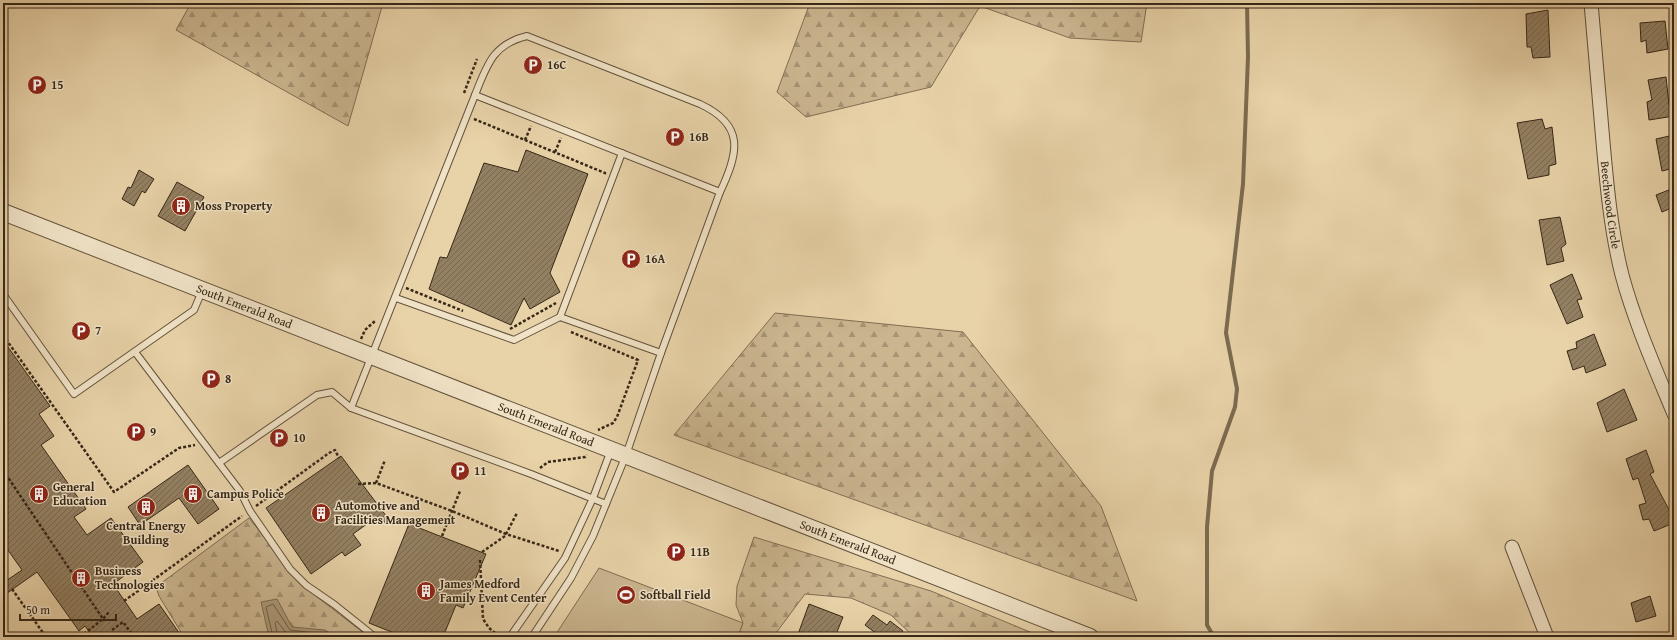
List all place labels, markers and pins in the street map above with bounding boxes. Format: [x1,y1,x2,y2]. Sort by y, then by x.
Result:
parking icon: 16C [522,54,544,76]
place label: 16C [547,56,566,73]
parking icon: 15 [26,74,48,96]
place label: 15 [51,76,63,93]
parking icon: 16B [664,126,686,148]
place label: 16B [689,128,709,145]
building icon: Moss Property [170,195,192,217]
place label: Moss Property [195,197,273,214]
parking icon: 16A [620,248,642,270]
place label: 16A [645,250,665,267]
parking icon: 7 [70,320,92,342]
place label: 7 [95,322,101,339]
parking icon: 8 [200,368,222,390]
place label: 8 [225,370,231,387]
parking icon: 9 [125,421,147,443]
place label: 9 [150,423,156,440]
parking icon: 10 [268,427,290,449]
place label: 10 [293,429,305,446]
parking icon: 11 [449,460,471,482]
place label: 11 [474,462,486,479]
place label: General Education [53,478,107,509]
building icon: General Education [28,483,50,505]
building icon: Campus Police [182,483,204,505]
place label: Campus Police [207,485,284,502]
building icon: Central Energy Building [135,496,157,518]
place label: Automotive and Facilities Management [335,497,456,528]
building icon: Automotive and Facilities Management [310,502,332,524]
place label: Central Energy Building [106,517,187,548]
parking icon: 11B [665,541,687,563]
place label: 11B [690,543,710,560]
place label: Business Technologies [95,562,165,593]
building icon: Business Technologies [70,567,92,589]
place label: James Medford Family Event Center [438,575,547,606]
building icon: James Medford Family Event Center [415,580,437,602]
sports icon: Softball Field [615,584,637,606]
place label: Softball Field [640,586,711,603]

